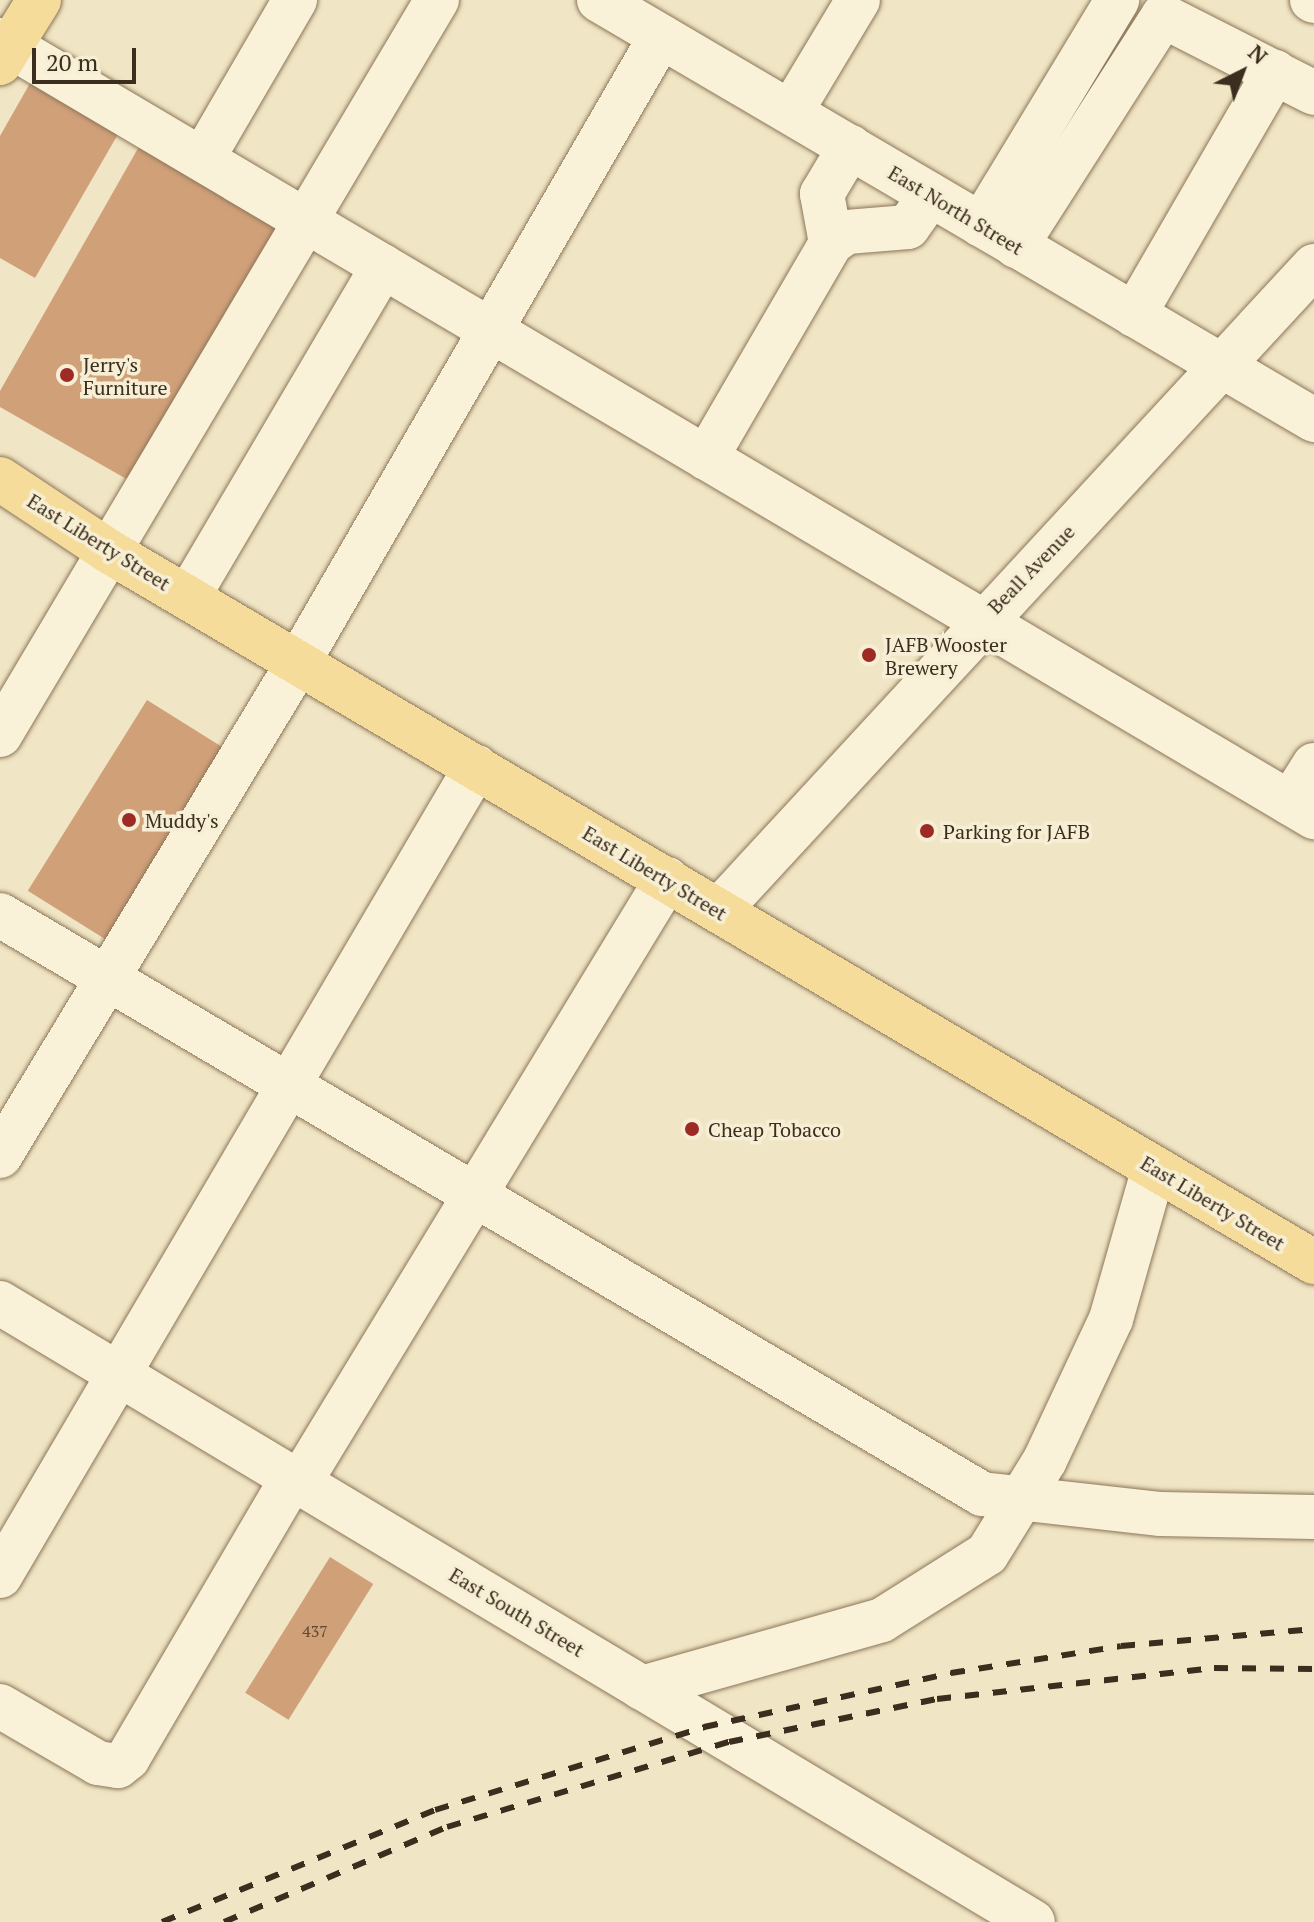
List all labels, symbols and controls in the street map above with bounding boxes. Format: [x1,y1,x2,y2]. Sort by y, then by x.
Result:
scale bar [36,32,140,82]
north arrow [1202,32,1282,112]
text: N [1242,37,1274,70]
text: 20 m [46,46,98,78]
street label: East North Street [884,160,1028,260]
place label: Jerry's Furniture [83,352,168,399]
marker: Jerry's Furniture [58,366,76,384]
street label: East Liberty Street [23,488,175,596]
street label: Beall Avenue [982,519,1080,619]
place label: JAFB Wooster Brewery [885,632,1007,679]
marker: JAFB Wooster Brewery [860,646,878,664]
place label: Muddy's [145,808,219,832]
marker: Muddy's [120,811,138,829]
place label: Parking for JAFB [943,819,1090,843]
street label: East Liberty Street [579,820,731,926]
marker: Parking for JAFB [918,822,936,840]
place label: Cheap Tobacco [708,1117,841,1141]
marker: Cheap Tobacco [683,1120,701,1138]
street label: East Liberty Street [1137,1150,1289,1256]
street label: East South Street [445,1562,589,1662]
house number: 437 [302,1621,328,1641]

